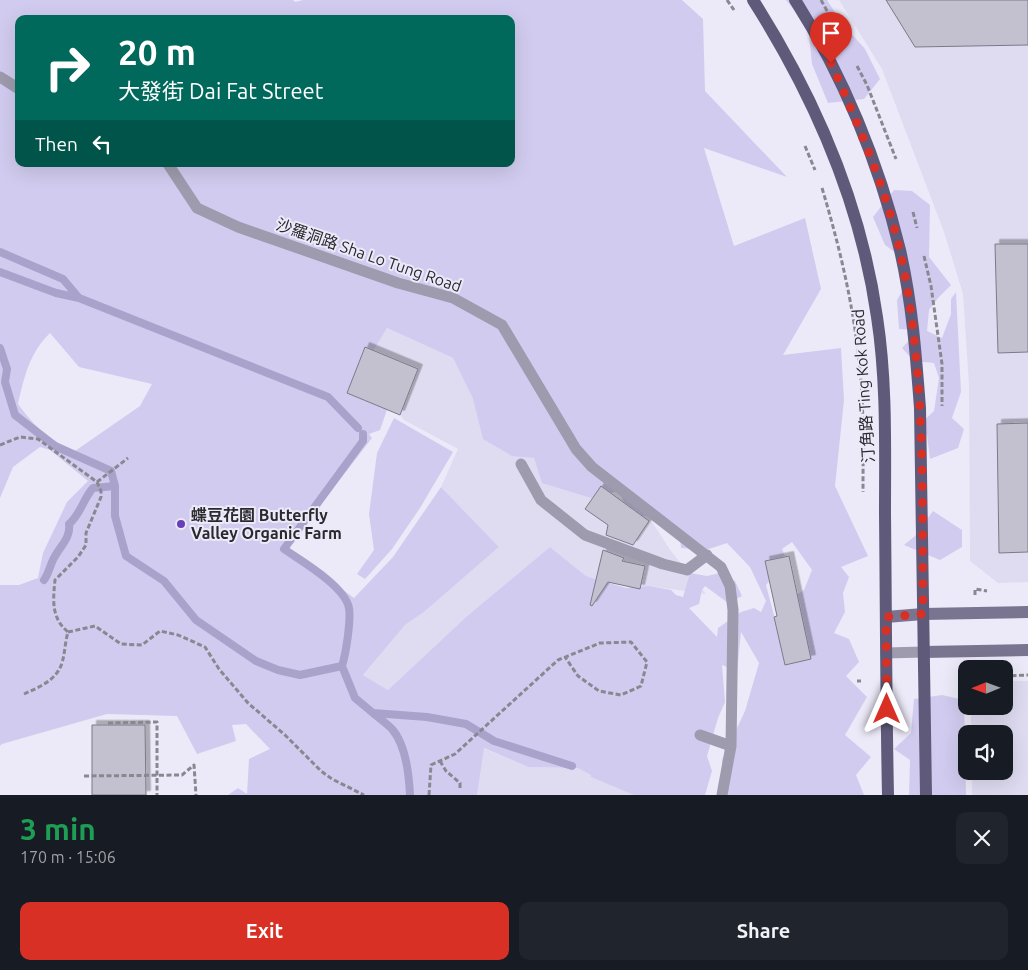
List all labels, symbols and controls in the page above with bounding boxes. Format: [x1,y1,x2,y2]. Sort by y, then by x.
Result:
pin [810,12,852,63]
icon: arrive [817,19,845,47]
text: 20 m [118,32,196,72]
icon: right [35,35,100,100]
text: 大發街 Dai Fat Street [118,78,323,103]
icon: left [88,130,116,158]
text: Then [35,133,78,155]
street label: 沙羅洞路 Sha Lo Tung Road [274,215,464,295]
street label: 汀角路 Ting Kok Road [849,308,877,464]
place label: 蝶豆花園 Butterfly Valley Organic Farm [191,506,342,542]
marker: 蝶豆花園 Butterfly Valley Organic Farm [175,518,187,530]
north arrow [958,660,1012,715]
map controls [958,660,1013,780]
position arrow [860,682,912,734]
button: sound [958,725,1013,780]
text: 3 min [20,812,96,846]
button: close [956,812,1008,864]
text: 170 m · 15:06 [20,848,116,866]
button: Exit [20,902,509,960]
button: Share [519,902,1008,960]

